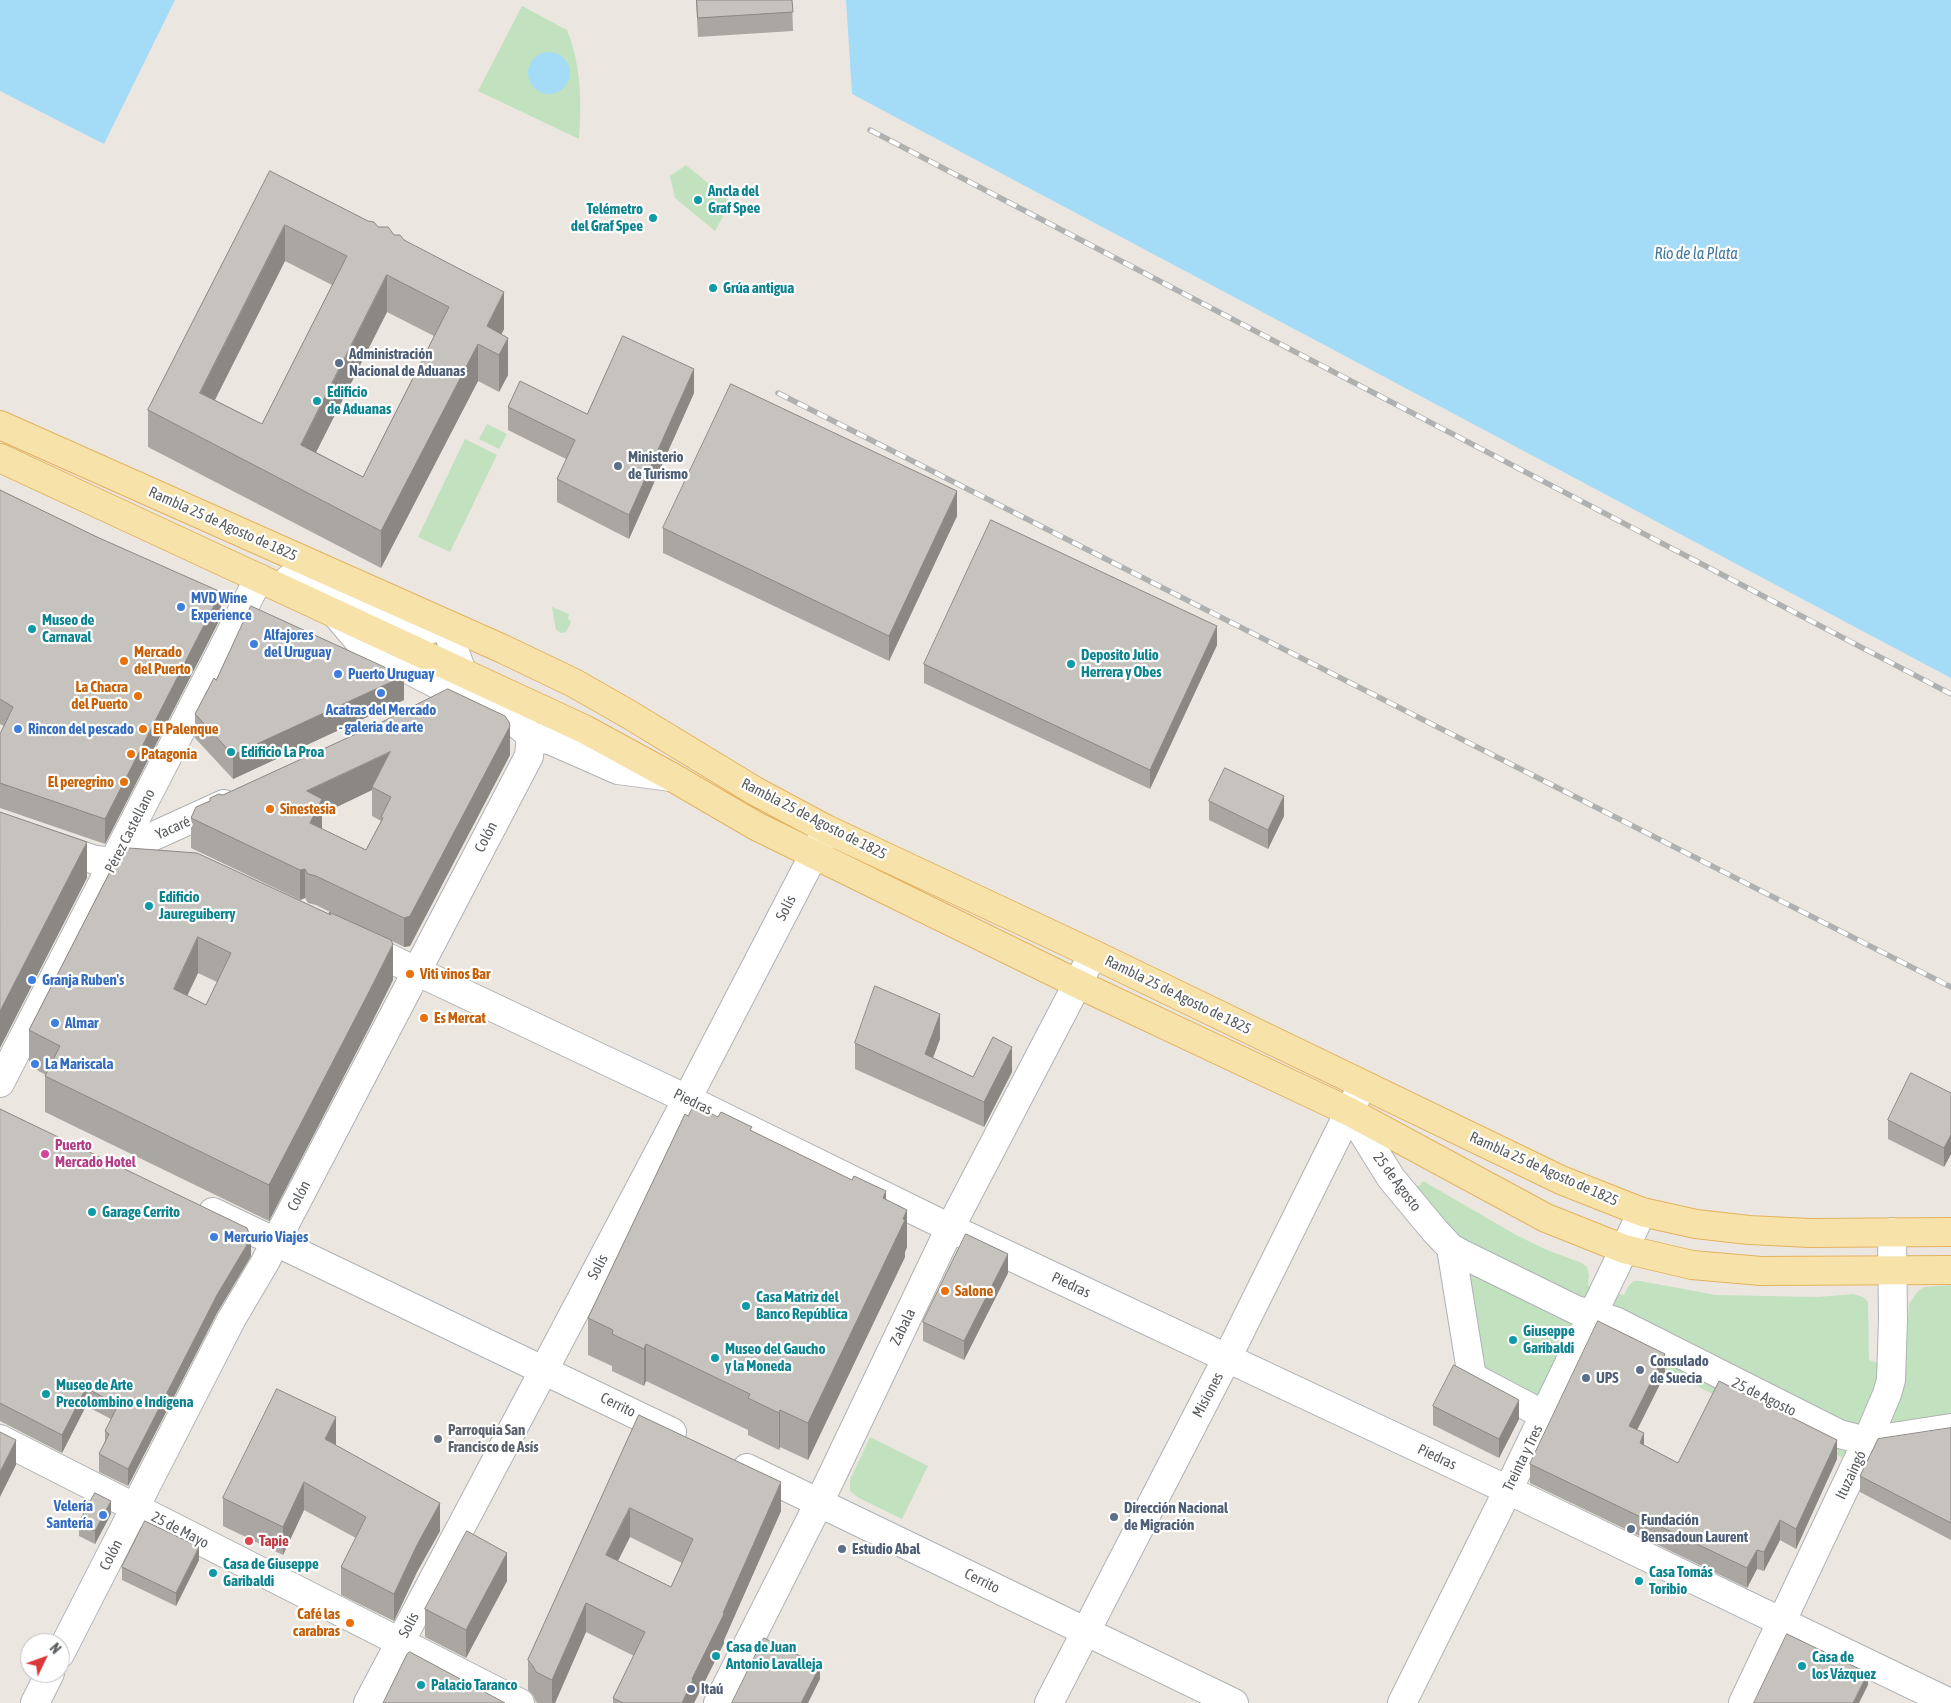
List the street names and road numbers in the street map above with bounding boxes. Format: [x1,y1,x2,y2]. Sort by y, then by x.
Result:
street label: Rambla 25 de Agosto de 1825 [146,483,300,565]
street label: Rambla 25 de Agosto de 1825 [738,774,890,864]
street label: Pérez Castellano [101,786,159,876]
street label: Yacaré [153,812,193,844]
street label: Colón [471,819,501,855]
street label: Solís [772,892,800,924]
street label: Rambla 25 de Agosto de 1825 [1102,952,1254,1038]
street label: Piedras [671,1085,715,1119]
street label: Rambla 25 de Agosto de 1825 [1467,1128,1621,1210]
street label: 25 de Agosto [1369,1149,1425,1215]
street label: Colón [284,1178,314,1214]
street label: Solís [584,1251,612,1283]
street label: Piedras [1049,1268,1093,1302]
street label: Zabala [886,1306,920,1348]
street label: Misiones [1189,1369,1227,1421]
street label: 25 de Agosto [1729,1374,1799,1420]
street label: Cerrito [597,1389,639,1421]
street label: Treinta y Tres [1499,1422,1547,1494]
street label: Piedras [1415,1440,1459,1474]
street label: Ituzaingó [1832,1448,1870,1502]
street label: 25 de Mayo [148,1508,212,1552]
street label: Colón [96,1537,126,1573]
street label: Cerrito [961,1565,1003,1597]
street label: Solís [395,1609,423,1641]

